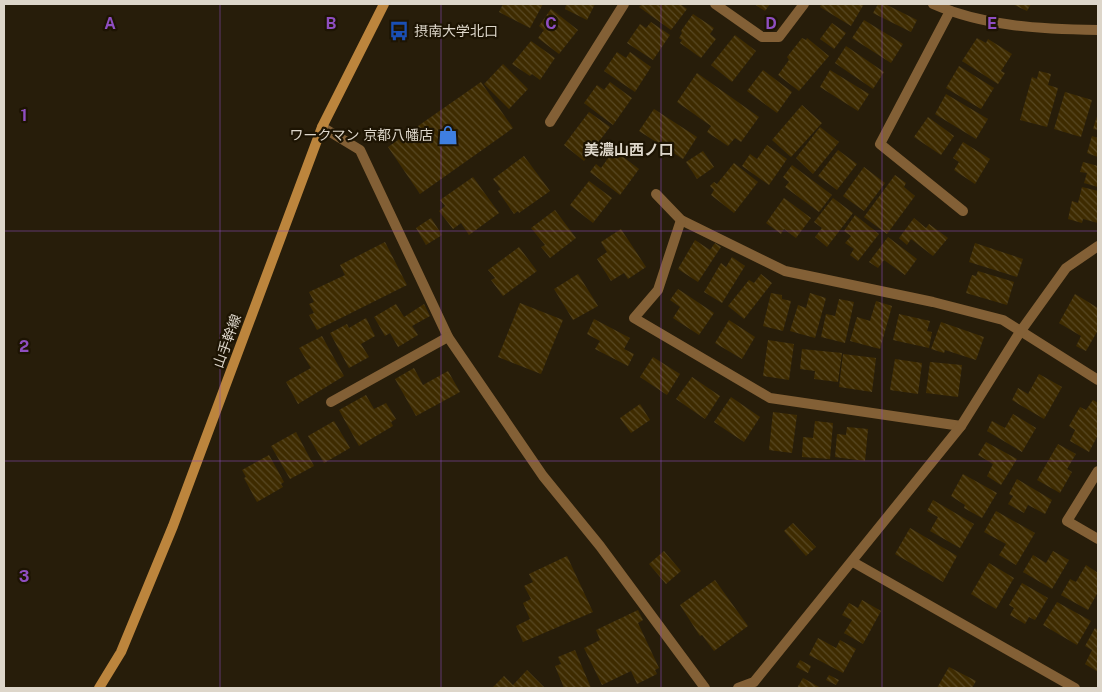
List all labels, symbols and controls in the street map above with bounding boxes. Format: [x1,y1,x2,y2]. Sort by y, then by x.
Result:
text: A [104,14,116,33]
text: B [326,14,337,33]
text: C [545,14,557,33]
text: D [765,14,777,33]
text: E [987,14,997,33]
bus stop icon: 摂南大学北口 [388,20,410,42]
place label: 摂南大学北口 [414,23,498,39]
text: 1 [21,106,27,125]
shop icon: ワークマン 京都八幡店 [437,124,459,146]
place label: ワークマン 京都八幡店 [290,127,433,143]
district label: 美濃山西ノ口 [584,141,674,158]
street label: 山手幹線 [210,312,244,370]
text: 2 [19,337,29,356]
text: 3 [19,567,29,586]

